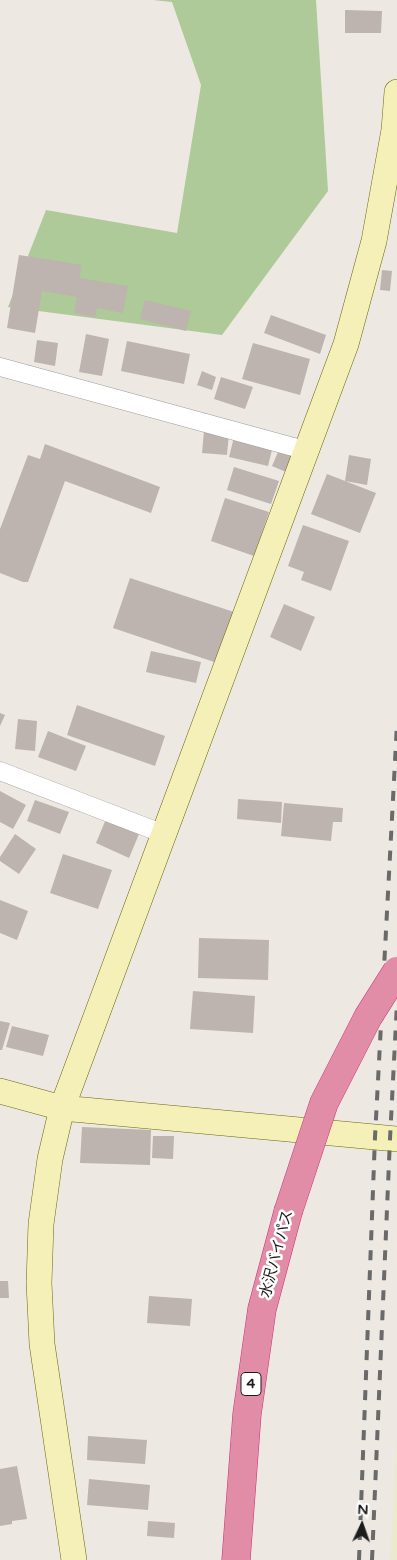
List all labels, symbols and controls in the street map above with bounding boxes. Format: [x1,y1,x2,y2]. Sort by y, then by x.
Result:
street label: 水沢バイパス [257,1208,297,1300]
road number: 4 [241,1372,261,1396]
north arrow [337,1500,387,1550]
text: N [357,1501,369,1518]

